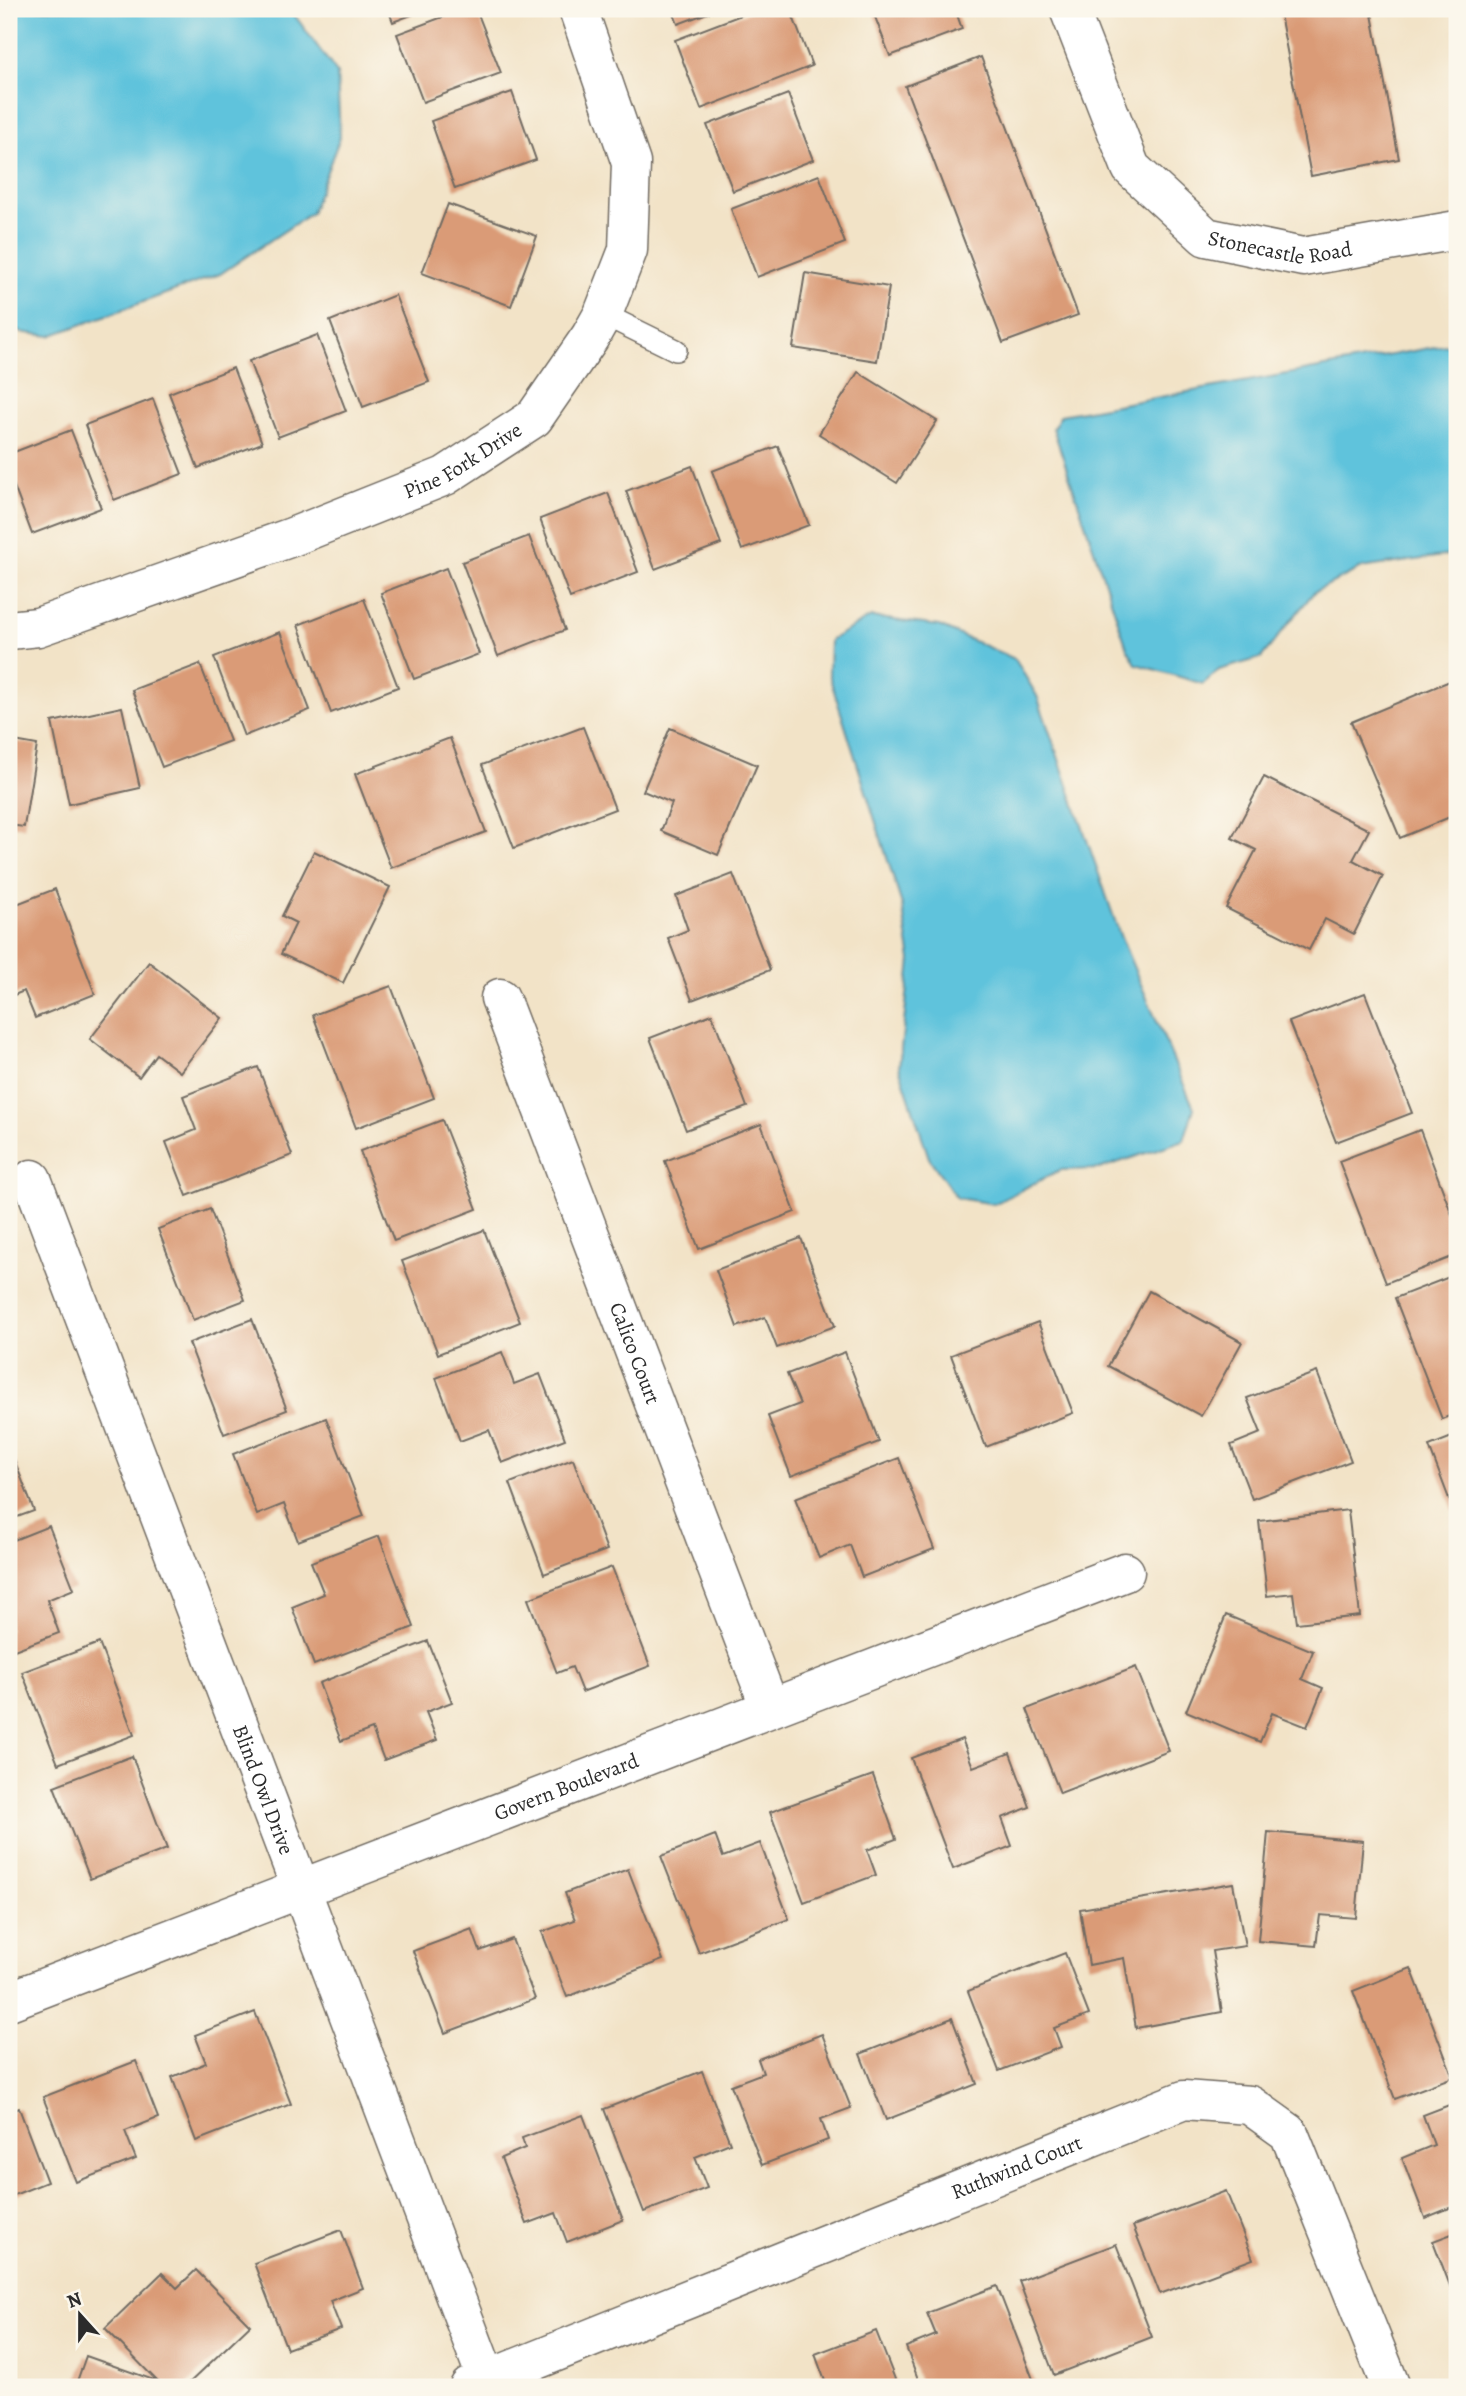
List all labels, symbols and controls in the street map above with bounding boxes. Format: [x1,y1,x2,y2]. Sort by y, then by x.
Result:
street label: Stonecastle Road [1206,224,1355,271]
street label: Pine Fork Drive [399,416,527,505]
street label: Calico Court [603,1298,667,1408]
street label: Blind Owl Drive [226,1721,301,1858]
street label: Govern Boulevard [490,1746,643,1827]
street label: Ruthwind Court [947,2128,1086,2206]
north arrow [46,2280,116,2350]
text: N [63,2285,86,2315]

